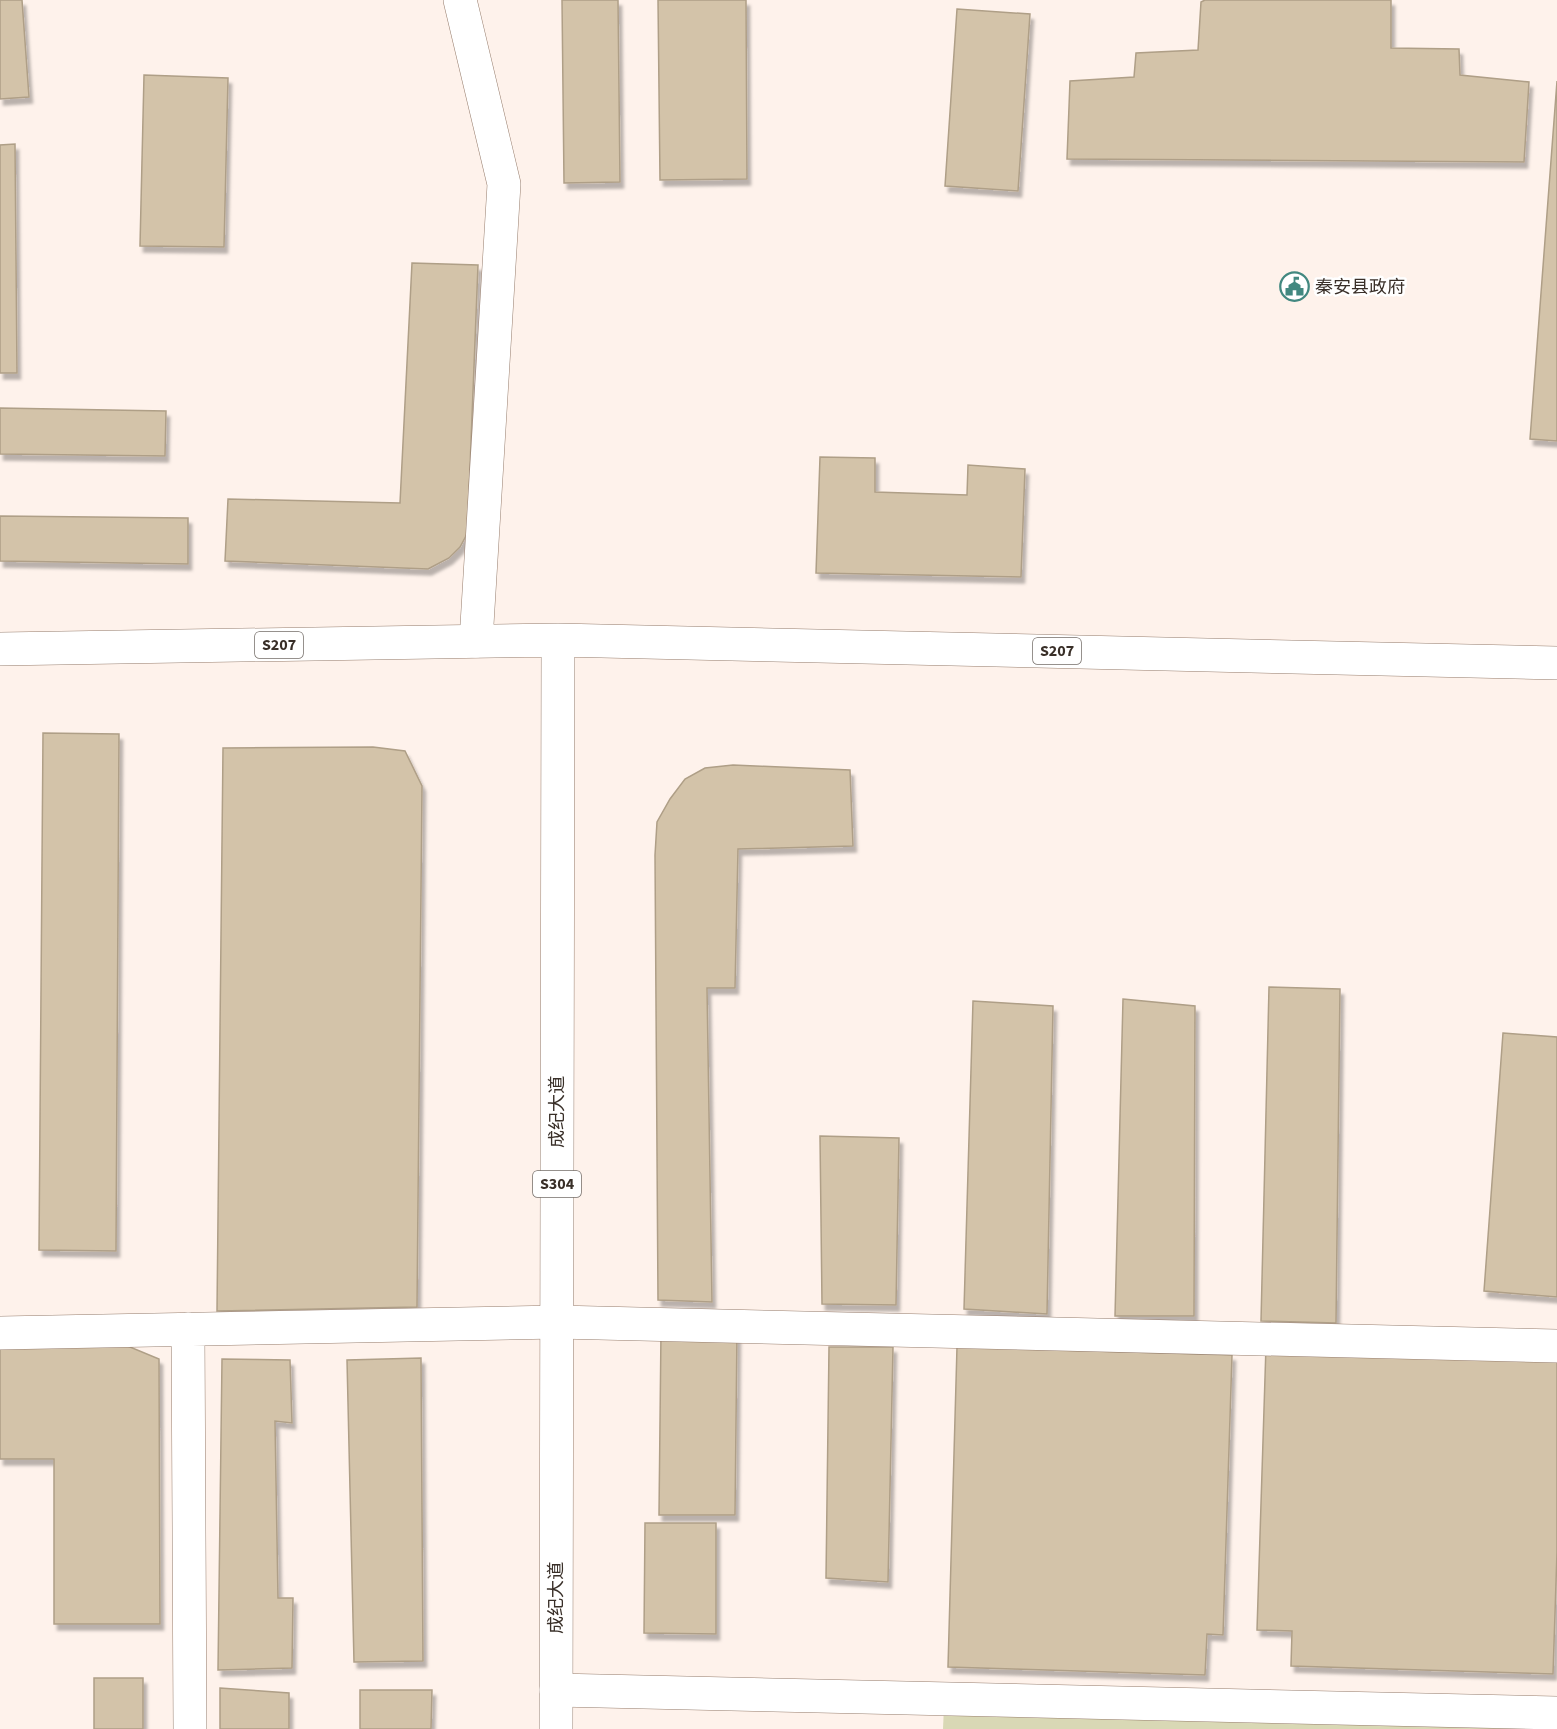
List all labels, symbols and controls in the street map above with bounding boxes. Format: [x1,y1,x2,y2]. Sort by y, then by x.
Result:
public building icon: 秦安县政府 [1278,271,1310,303]
place label: 秦安县政府 [1315,275,1405,300]
road number: S207 [255,632,303,658]
road number: S207 [1033,638,1081,664]
street label: 成纪大道 [545,1076,570,1148]
road number: S304 [533,1171,581,1197]
street label: 成纪大道 [544,1562,569,1634]

